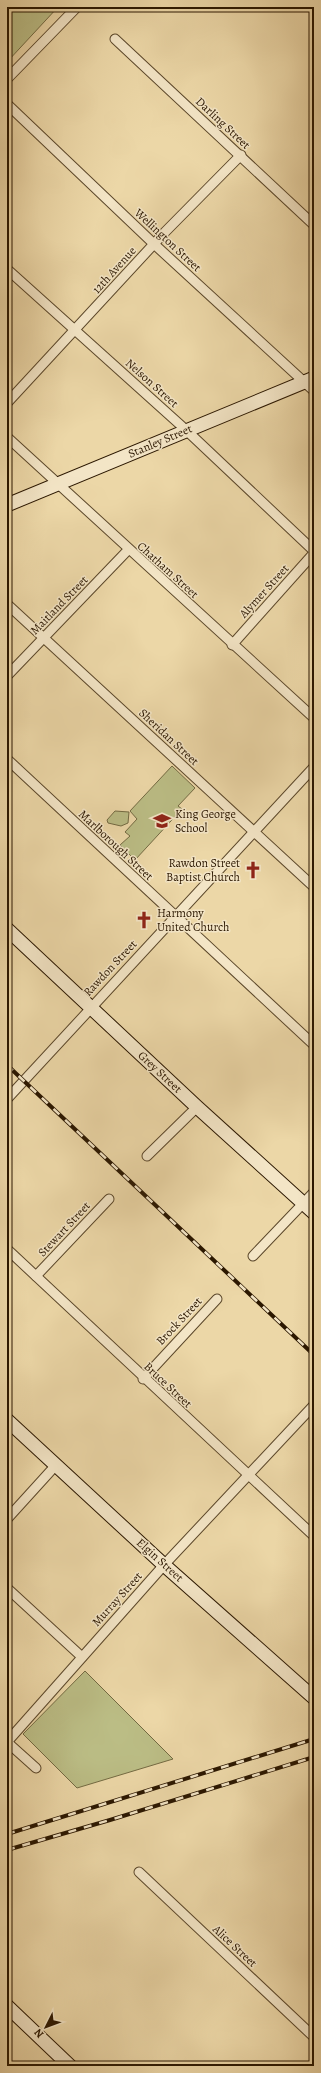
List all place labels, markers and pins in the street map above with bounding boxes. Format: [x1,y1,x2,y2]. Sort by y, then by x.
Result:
place label: King George School [175,806,236,836]
school or university icon: King George School [152,811,172,831]
place label: Rawdon Street Baptist Church [166,855,241,885]
church icon: Rawdon Street Baptist Church [243,860,263,880]
place label: Harmony United Church [157,905,230,935]
church icon: Harmony United Church [134,910,154,930]

